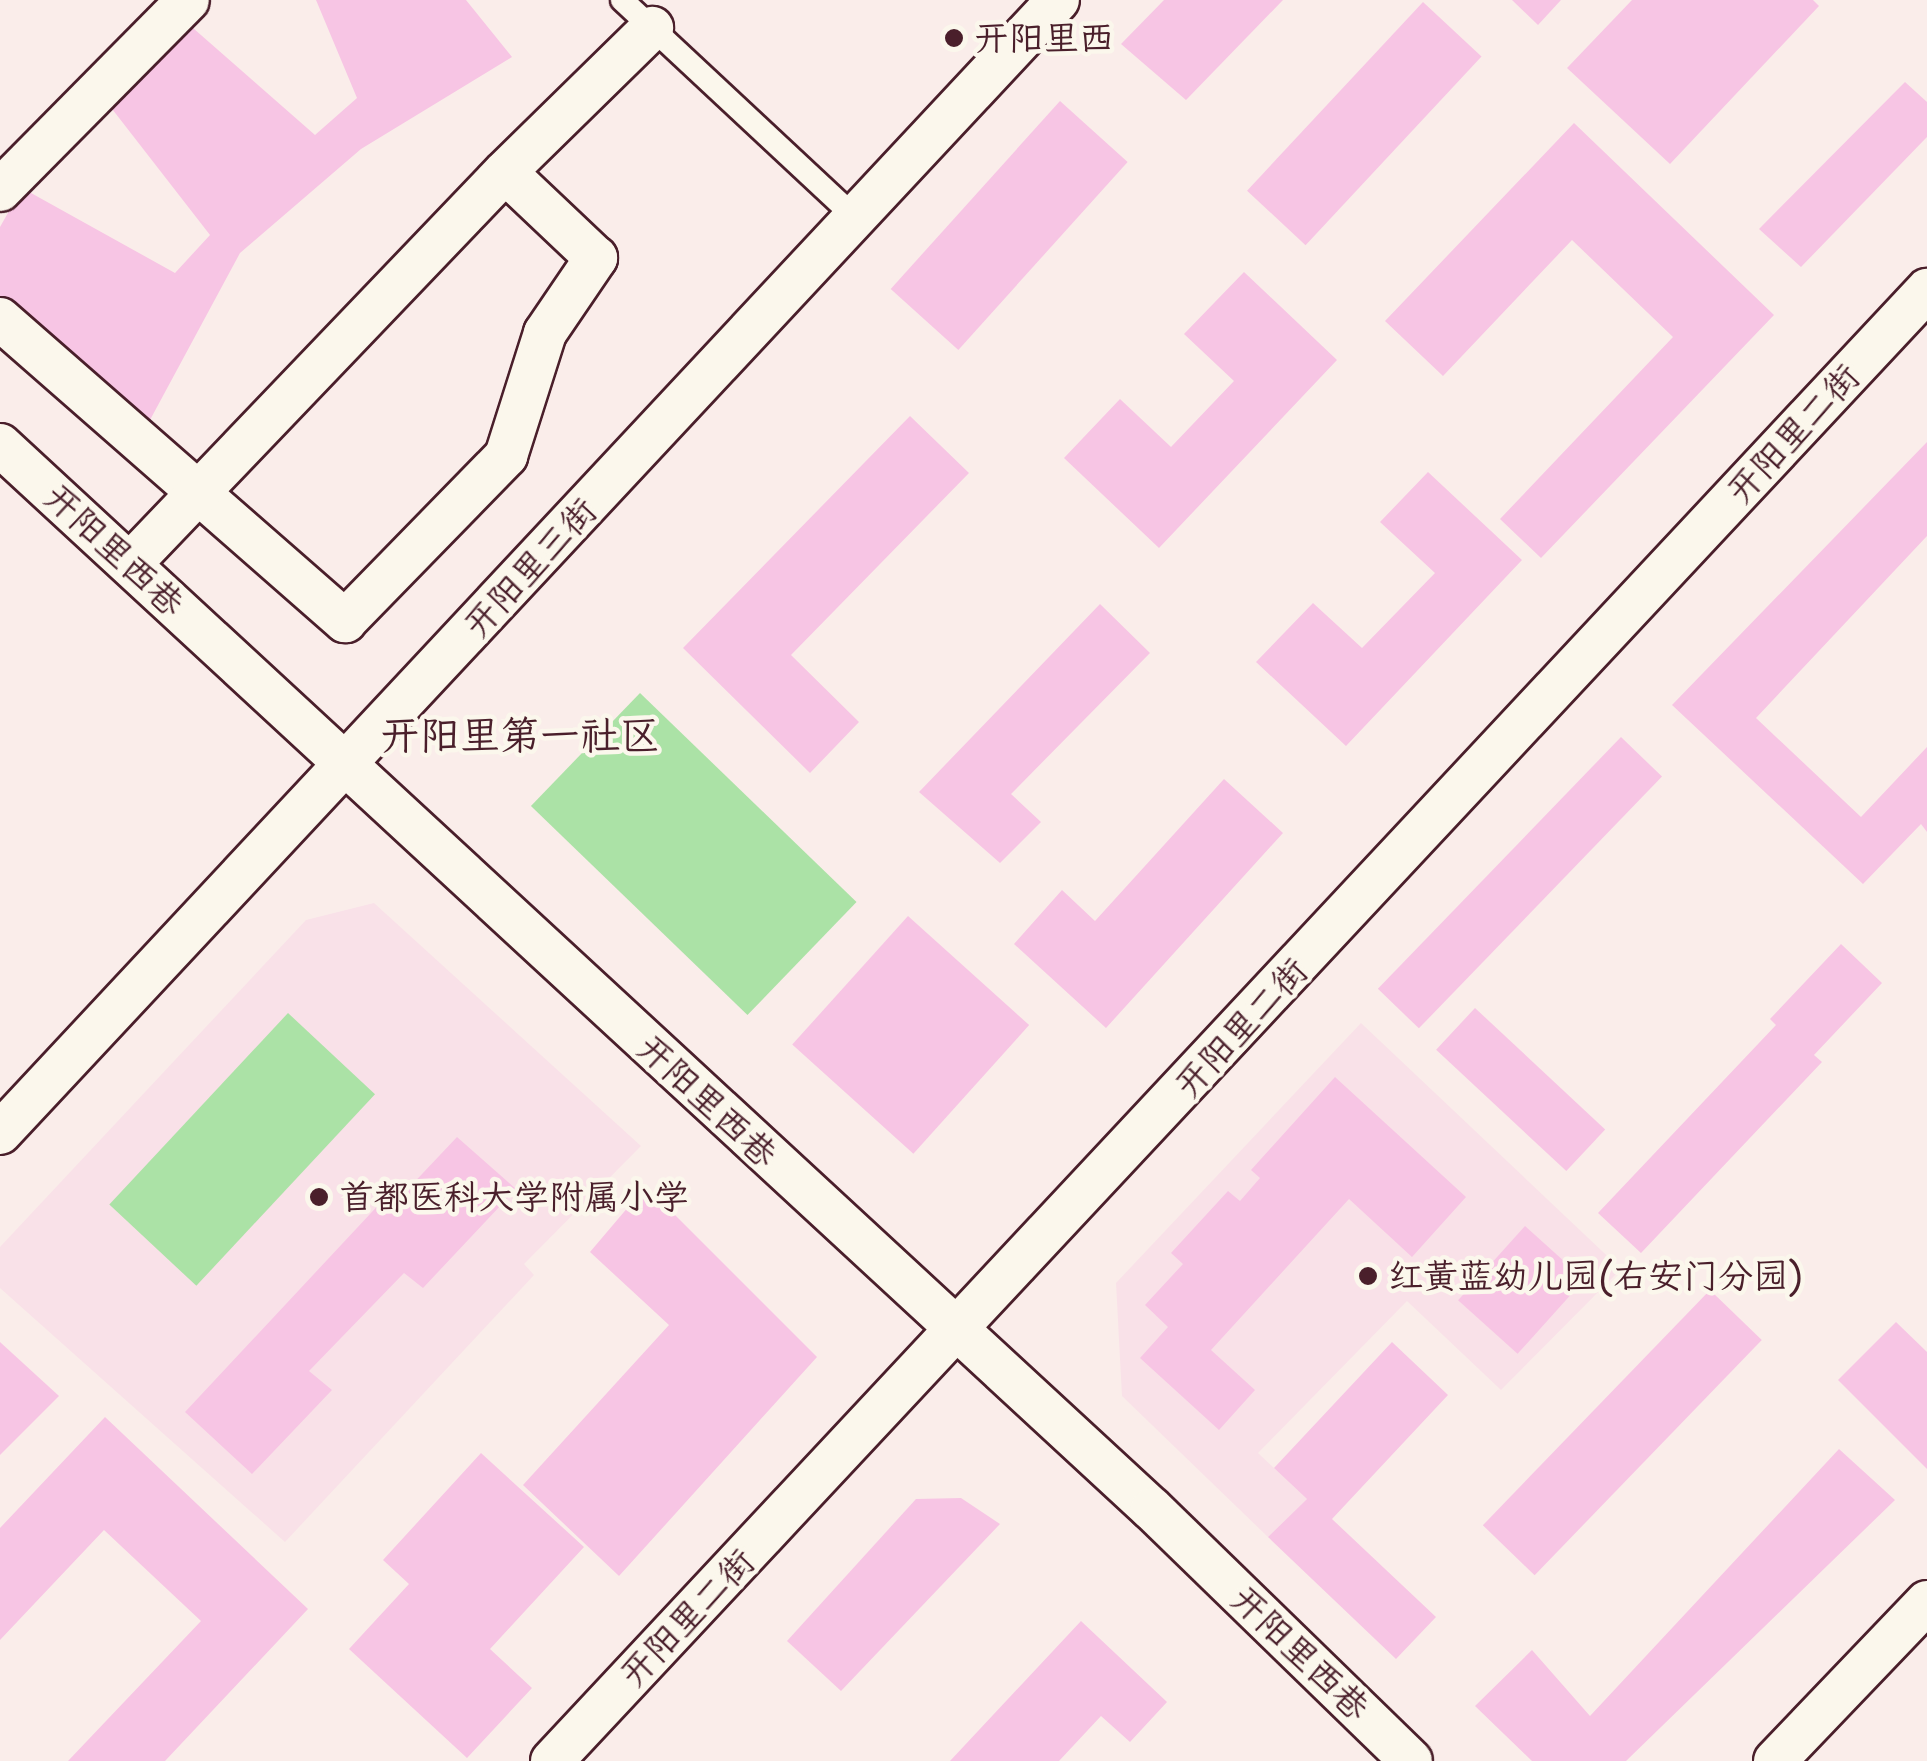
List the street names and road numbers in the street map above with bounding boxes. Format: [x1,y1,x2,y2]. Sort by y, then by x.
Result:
street label: 开阳里二街 [1718,356,1868,512]
street label: 开阳里西巷 [36,475,192,625]
street label: 开阳里三街 [455,490,605,646]
street label: 开阳里二街 [1166,950,1316,1106]
street label: 开阳里西巷 [629,1026,785,1176]
street label: 开阳里二街 [611,1540,763,1696]
street label: 开阳里西巷 [1222,1577,1378,1729]

